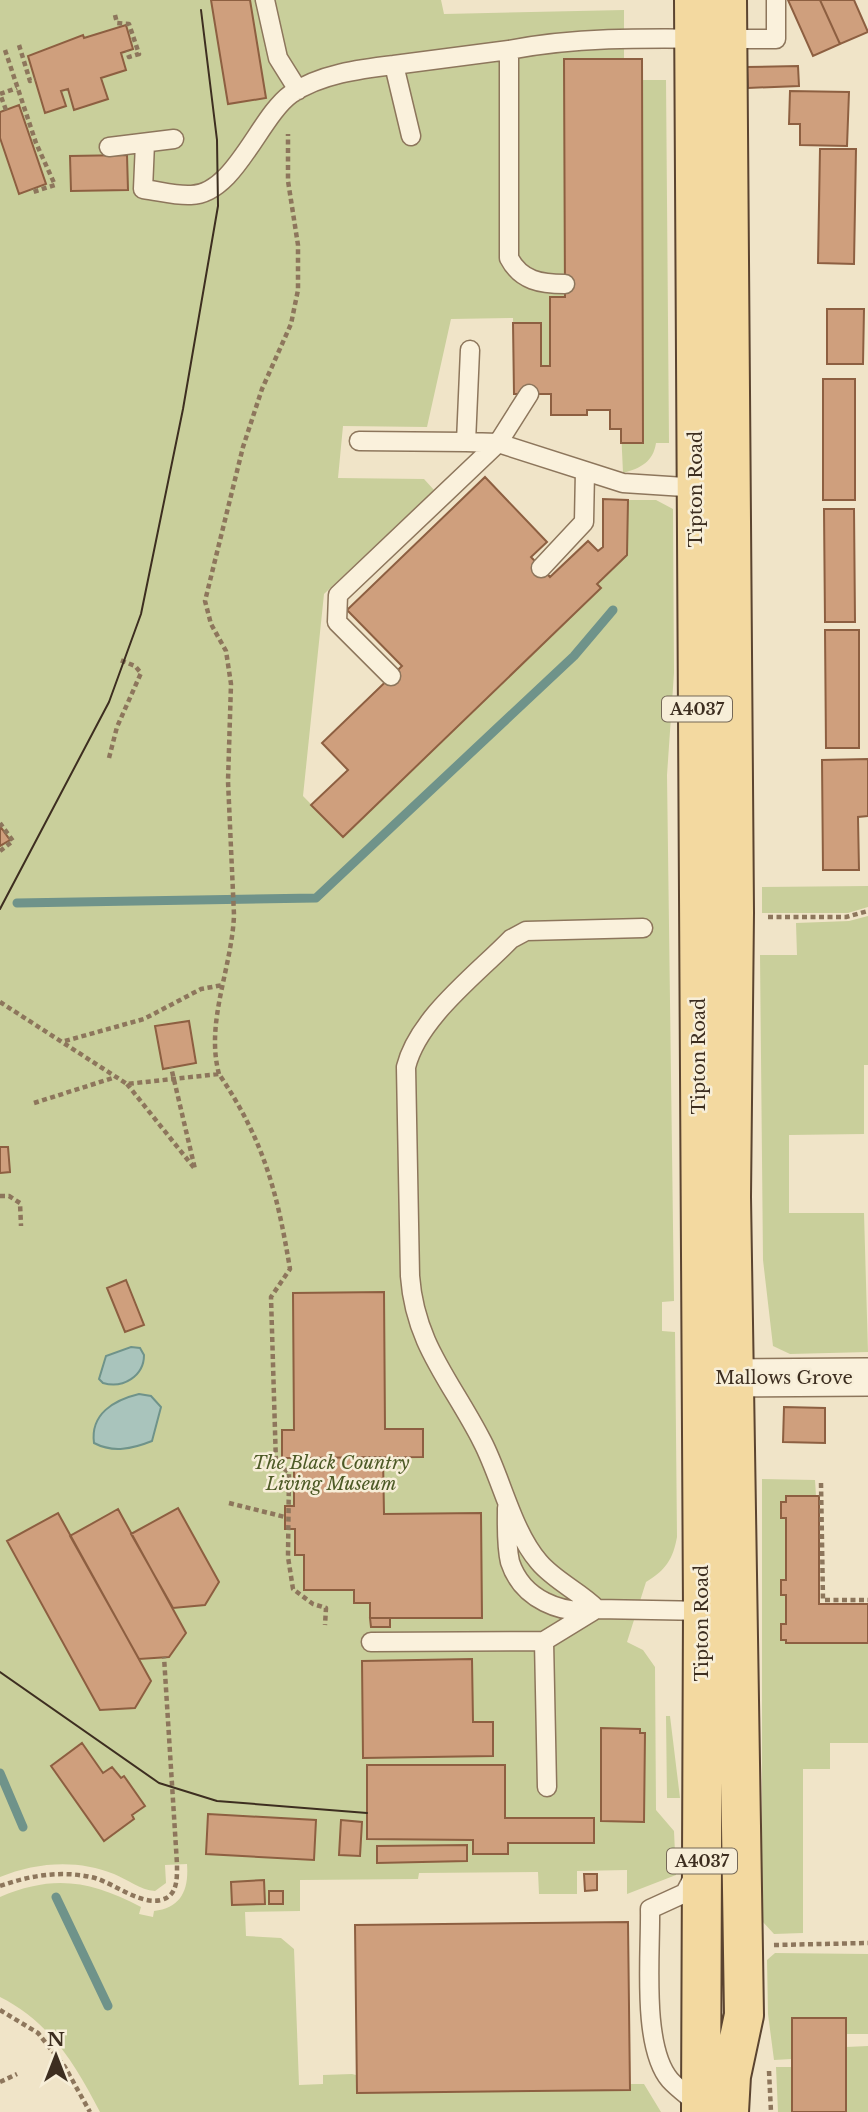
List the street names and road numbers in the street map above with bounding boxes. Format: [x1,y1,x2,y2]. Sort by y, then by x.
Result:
street label: Tipton Road [685,431,707,547]
road number: A4037 [662,696,732,722]
street label: Tipton Road [688,998,710,1114]
street label: Mallows Grove [715,1367,853,1389]
street label: Tipton Road [691,1565,713,1681]
road number: A4037 [667,1848,737,1873]

